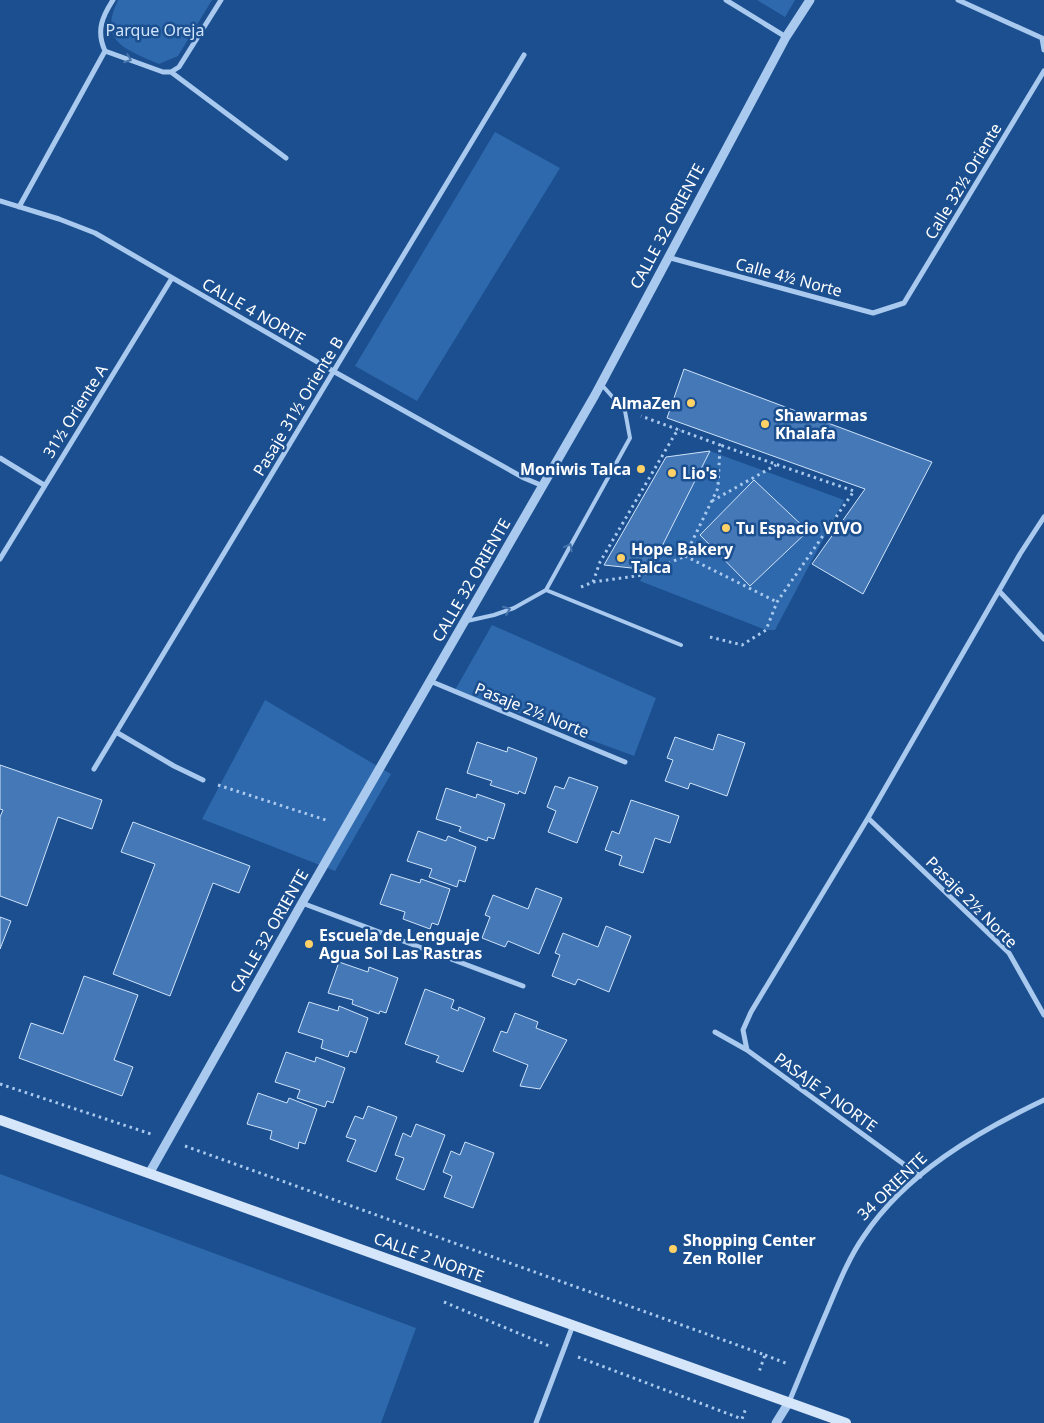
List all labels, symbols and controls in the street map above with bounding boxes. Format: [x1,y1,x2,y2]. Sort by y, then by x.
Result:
park label: Parque Oreja [106,19,204,41]
one-way arrow [123,53,132,63]
street label: Calle 32½ Oriente [920,119,1006,243]
street label: CALLE 32 ORIENTE [625,159,709,293]
street label: Calle 4½ Norte [733,252,845,302]
street label: CALLE 4 NORTE [198,273,310,349]
street label: Pasaje 31½ Oriente B [248,332,348,480]
street label: 31½ Oriente A [38,360,113,462]
place label: AlmaZen [611,392,681,414]
marker: AlmaZen [685,397,697,409]
place label: Shawarmas Khalafa [775,404,867,444]
marker: Shawarmas Khalafa [759,418,771,430]
place label: Moniwis Talca [520,458,631,480]
place label: Lio's [682,462,717,484]
marker: Moniwis Talca [635,463,647,475]
marker: Lio's [666,467,678,479]
street label: CALLE 32 ORIENTE [427,514,515,646]
place label: Tu Espacio VIVO [736,517,862,539]
marker: Tu Espacio VIVO [720,522,732,534]
place label: Hope Bakery Talca [631,538,734,578]
one-way arrow [563,544,573,553]
marker: Hope Bakery Talca [615,552,627,564]
one-way arrow [502,606,511,617]
street label: Pasaje 2½ Norte [472,677,592,743]
street label: Pasaje 2½ Norte [921,851,1023,953]
street label: CALLE 32 ORIENTE [225,865,313,997]
place label: Escuela de Lenguaje Agua Sol Las Rastras [319,924,482,964]
marker: Escuela de Lenguaje Agua Sol Las Rastras [303,938,315,950]
street label: PASAJE 2 NORTE [770,1047,882,1137]
street label: 34 ORIENTE [852,1147,932,1225]
street label: CALLE 2 NORTE [371,1227,487,1287]
place label: Shopping Center Zen Roller [683,1229,816,1269]
marker: Shopping Center Zen Roller [667,1243,679,1255]

